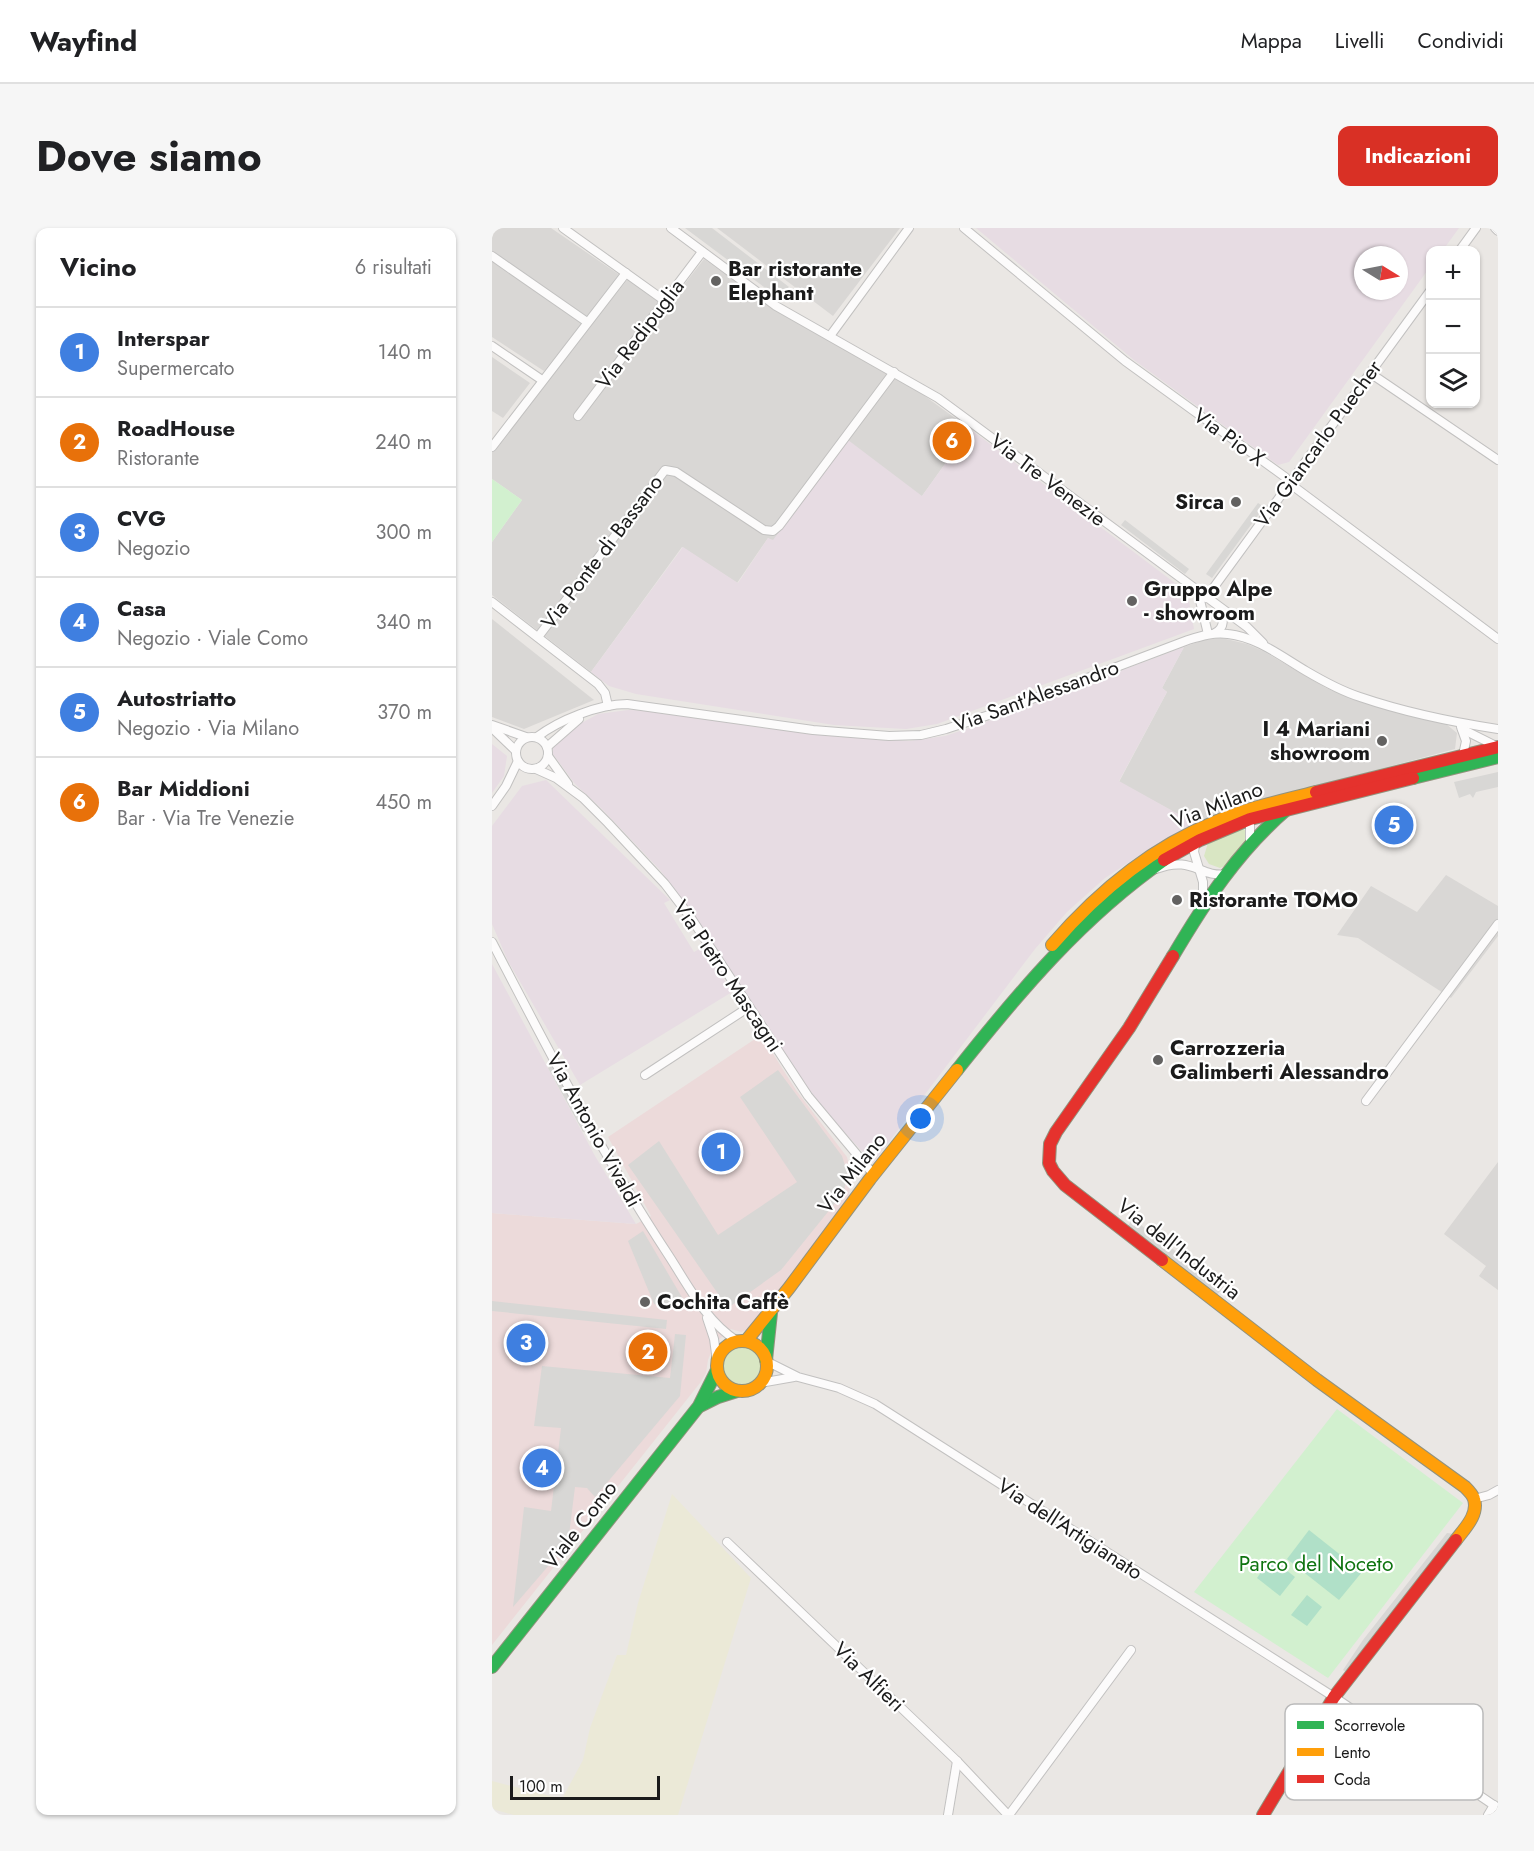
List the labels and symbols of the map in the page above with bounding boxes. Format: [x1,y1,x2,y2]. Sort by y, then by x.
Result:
north arrow [1354,246,1408,300]
place label: Bar ristorante Elephant [728,254,862,308]
street label: Via Redipuglia [589,273,691,395]
marker: Bar ristorante Elephant [709,274,723,288]
street label: Via Giancarlo Puecher [1247,353,1390,534]
street label: Via Pio X [1187,401,1271,473]
pin: 6 [932,418,972,464]
street label: Via Tre Venezie [984,426,1112,534]
street label: Via Ponte di Bassano [534,469,670,635]
place label: Sirca [1175,487,1224,517]
marker: Sirca [1229,495,1243,509]
place label: Gruppo Alpe - showroom [1144,574,1273,628]
marker: Gruppo Alpe - showroom [1125,594,1139,608]
street label: Via Sant'Alessandro [949,652,1123,740]
place label: I 4 Mariani showroom [1262,714,1370,768]
marker: I 4 Mariani showroom [1375,734,1389,748]
street label: Via Milano [1167,774,1267,836]
pin: 5 [1374,802,1414,848]
place label: Ristorante TOMO [1189,885,1358,915]
marker: Ristorante TOMO [1170,893,1184,907]
street label: Via Pietro Mascagni [666,894,790,1058]
place label: Carrozzeria Galimberti Alessandro [1170,1033,1389,1087]
street label: Via Antonio Vivaldi [539,1047,649,1213]
marker: Carrozzeria Galimberti Alessandro [1151,1053,1165,1067]
your location [906,1104,935,1133]
street label: Via Milano [811,1126,893,1220]
pin: 1 [702,1130,740,1174]
street label: Via dell'Industria [1111,1191,1247,1307]
place label: Cochita Caffè [657,1287,789,1317]
marker: Cochita Caffè [638,1295,652,1309]
pin: 3 [507,1320,546,1366]
pin: 2 [628,1330,668,1374]
pin: 4 [523,1446,562,1490]
street label: Via dell'Artigianato [991,1471,1149,1587]
street label: Viale Como [536,1474,624,1576]
park label: Parco del Noceto [1239,1549,1393,1579]
street label: Via Alfieri [826,1635,912,1719]
legend [1285,1704,1483,1800]
text: Scorrevole [1334,1714,1405,1737]
text: Lento [1334,1741,1371,1764]
text: Coda [1334,1768,1371,1791]
scale bar [510,1773,660,1800]

